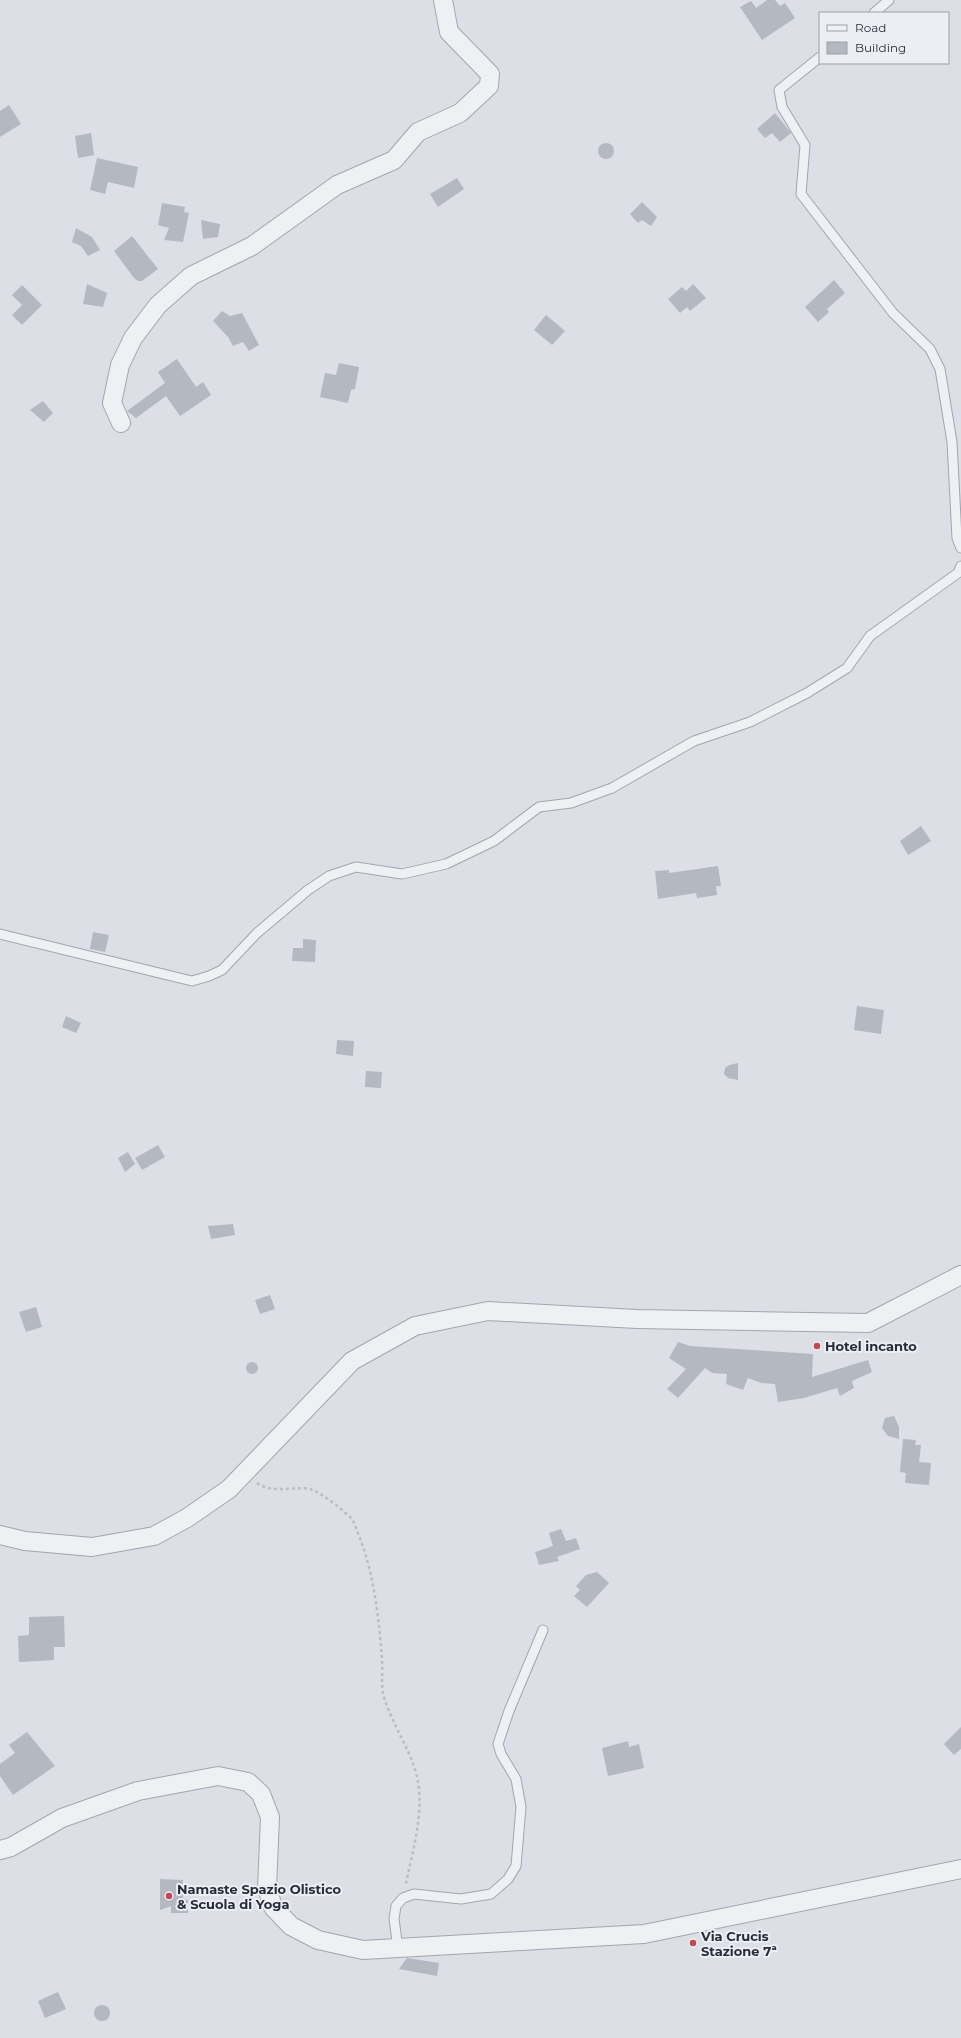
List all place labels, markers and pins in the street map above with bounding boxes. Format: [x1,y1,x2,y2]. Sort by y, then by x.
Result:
place label: Hotel incanto [825,1338,917,1354]
marker: Hotel incanto [812,1341,822,1351]
place label: Namaste Spazio Olistico & Scuola di Yoga [177,1881,342,1912]
marker: Namaste Spazio Olistico & Scuola di Yoga [164,1891,174,1901]
place label: Via Crucis Stazione 7ª [700,1928,777,1959]
marker: Via Crucis Stazione 7ª [688,1938,698,1948]

